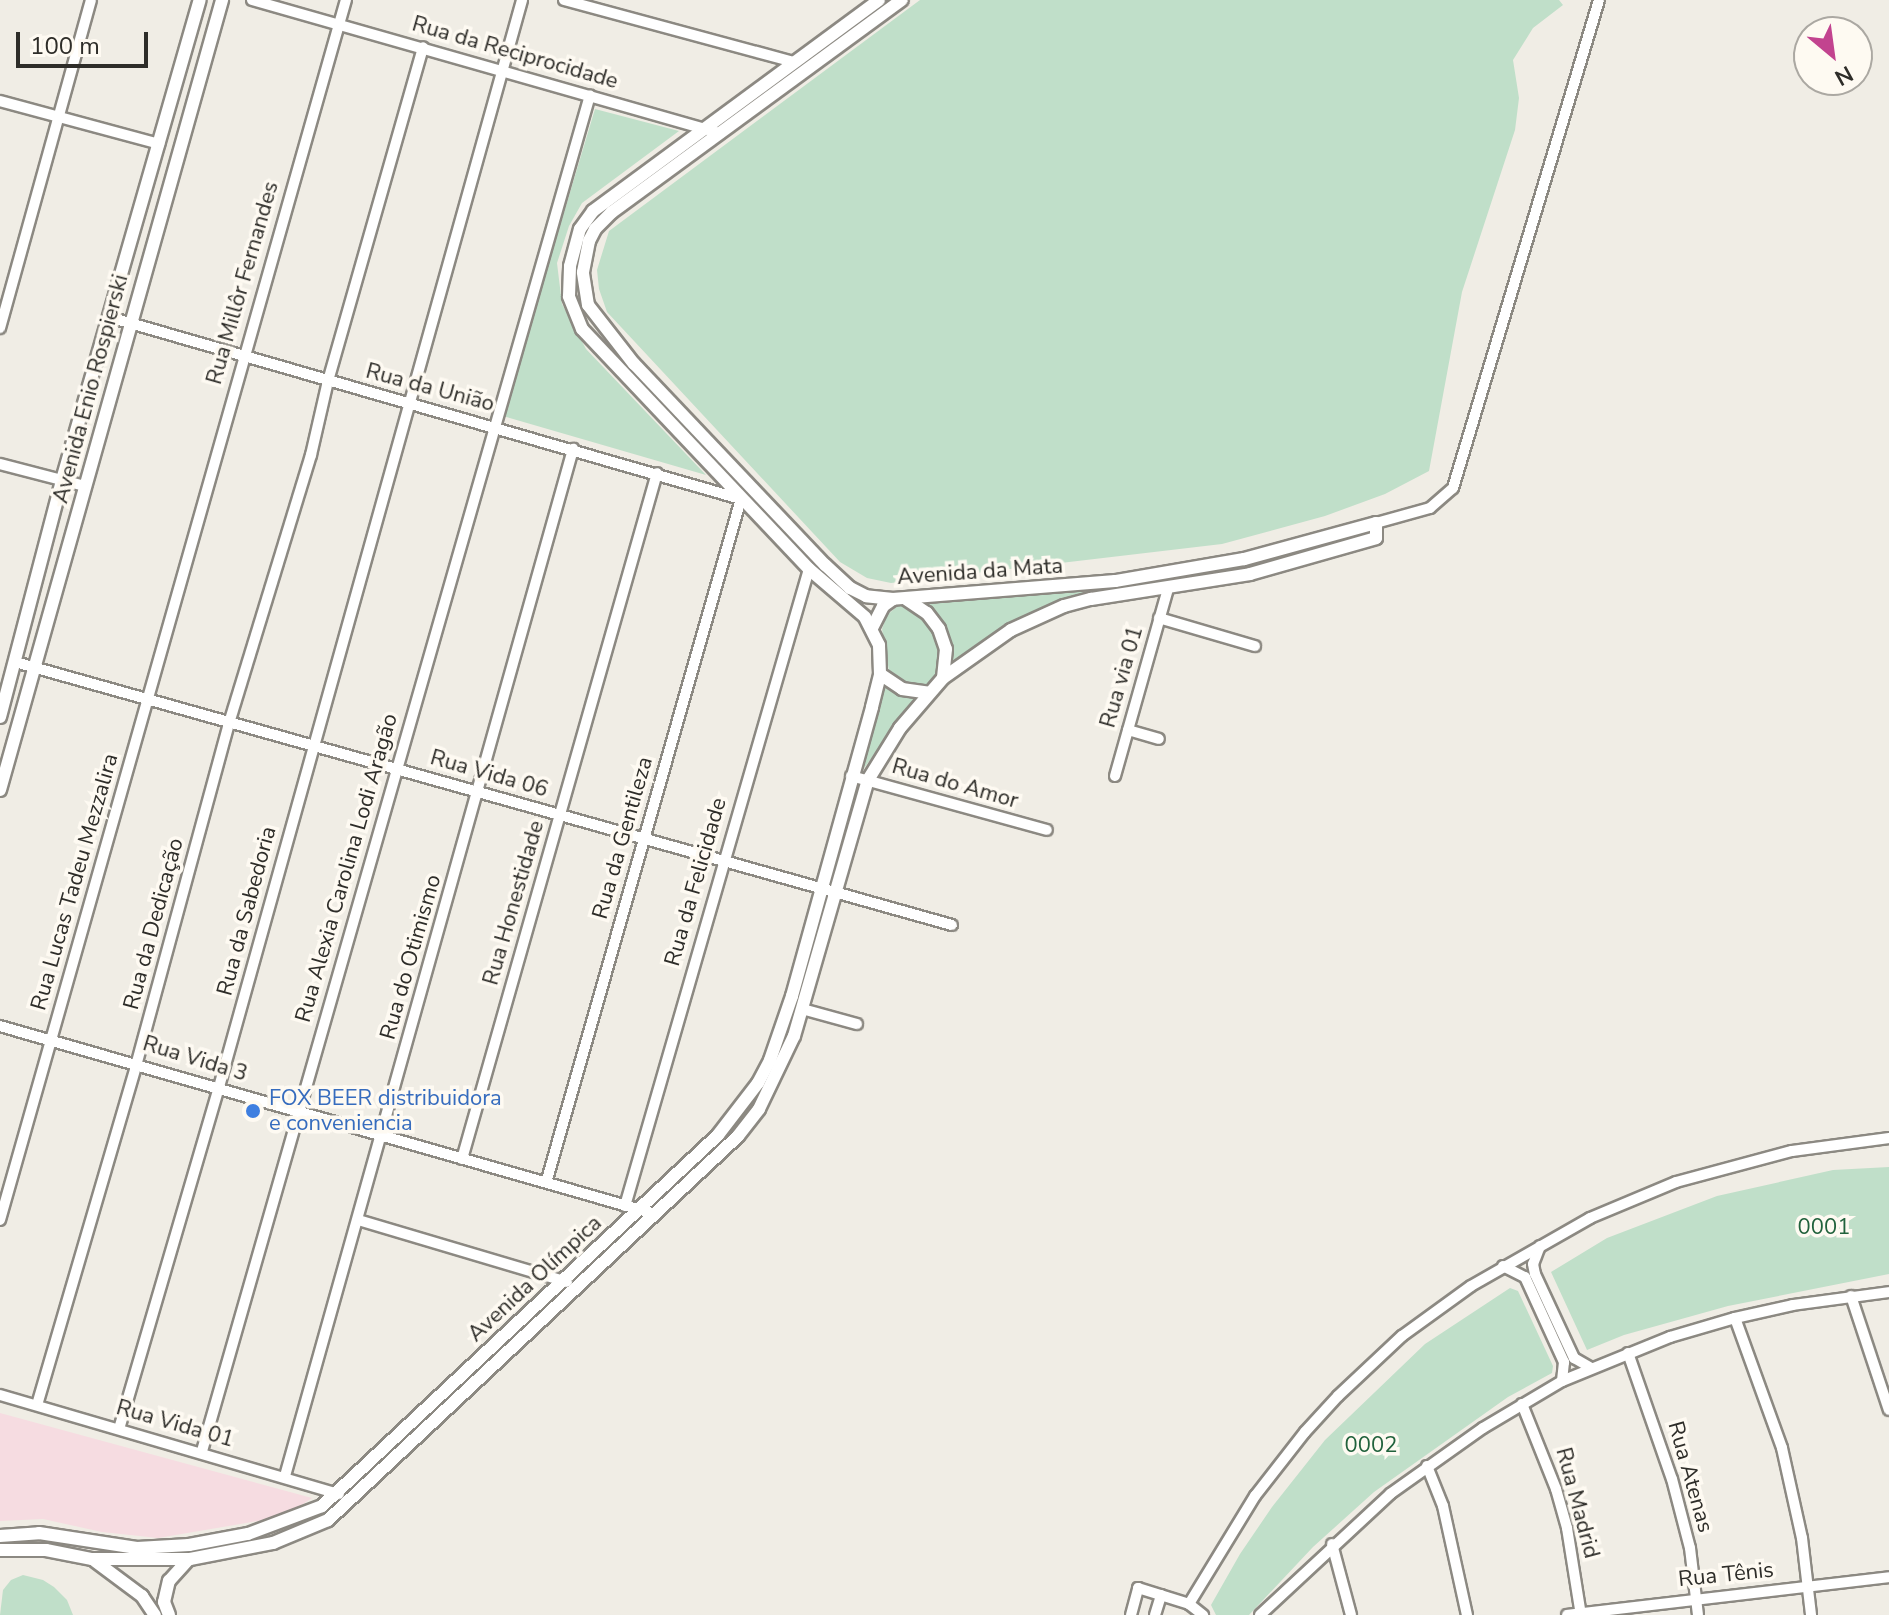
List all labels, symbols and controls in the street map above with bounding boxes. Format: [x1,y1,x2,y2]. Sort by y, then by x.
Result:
street label: Rua da Reciprocidade [409,11,621,95]
scale bar [20,16,152,66]
north arrow [1793,16,1873,96]
text: 100 m [30,30,100,62]
text: N [1829,58,1858,92]
street label: Rua Millôr Fernandes [201,178,285,388]
street label: Avenida Enio Rospierski [48,272,134,506]
street label: Rua da União [363,358,497,418]
street label: Avenida da Mata [896,553,1064,591]
street label: Rua via 01 [1095,623,1149,731]
street label: Rua Alexia Carolina Lodi Aragão [290,711,404,1025]
street label: Rua Vida 06 [427,745,551,803]
street label: Rua Lucas Tadeu Mezzalira [26,751,124,1013]
street label: Rua do Amor [889,753,1021,815]
street label: Rua da Gentileza [587,754,659,922]
street label: Rua da Felicidade [659,795,733,969]
street label: Rua Honestidade [478,818,550,988]
street label: Rua da Sabedoria [212,824,282,998]
street label: Rua da Dedicação [118,835,190,1013]
street label: Rua do Otimismo [375,871,447,1043]
street label: Rua Vida 3 [140,1031,250,1087]
place label: FOX BEER distribuidora e conveniencia [269,1085,502,1136]
marker: FOX BEER distribuidora e conveniencia [244,1102,262,1120]
street label: Avenida Olímpica [463,1210,607,1348]
park label: 0001 [1798,1215,1850,1241]
street label: Rua Vida 01 [113,1395,237,1453]
street label: Rua Atenas [1662,1418,1718,1536]
park label: 0002 [1345,1433,1397,1459]
street label: Rua Madrid [1550,1445,1604,1561]
street label: Rua Tênis [1677,1557,1775,1593]

